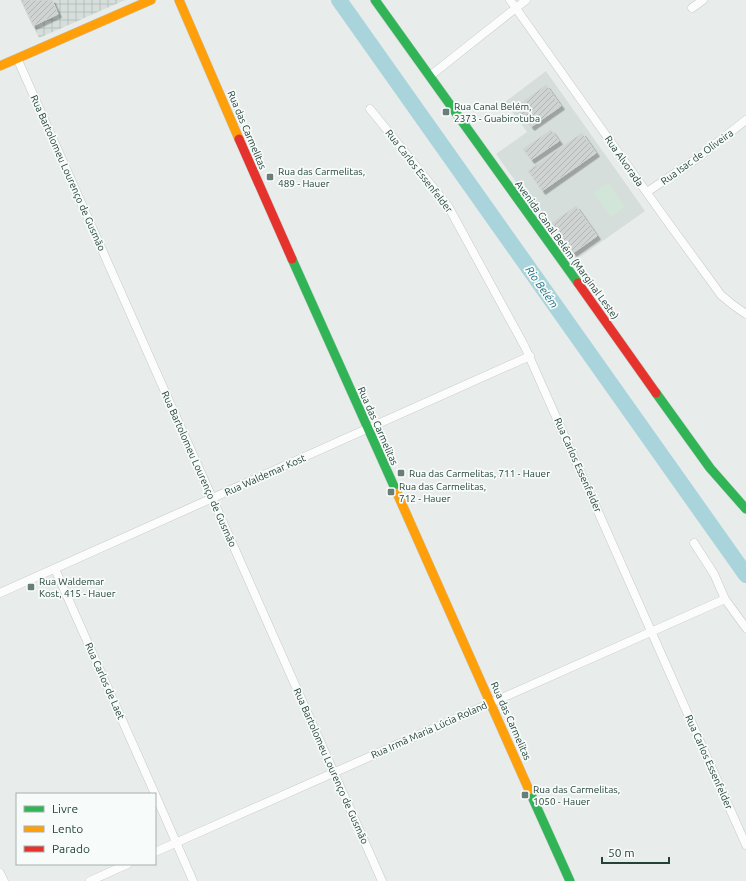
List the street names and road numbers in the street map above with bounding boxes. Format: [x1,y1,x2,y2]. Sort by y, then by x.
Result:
street label: Rua das Carmelitas [225,89,269,171]
street label: Rua Bartolomeu Lourenço de Gusmão [29,93,108,253]
street label: Rua Carlos Essenfelder [383,127,455,215]
street label: Rua Isac de Oliveira [659,127,735,187]
street label: Rua Alvorada [603,134,645,188]
street label: Avenida Canal Belém (Marginal Leste) [513,179,621,321]
street label: Rua das Carmelitas [356,385,400,467]
street label: Rua Bartolomeu Lourenço de Gusmão [160,389,239,549]
street label: Rua Carlos Essenfelder [552,416,604,514]
street label: Rua Waldemar Kost [223,452,307,498]
street label: Rua Carlos de Laet [83,641,127,721]
street label: Rua das Carmelitas [489,680,533,762]
street label: Rua Bartolomeu Lourenço de Gusmão [292,686,371,846]
street label: Rua Irmã Maria Lúcia Roland [369,699,489,761]
street label: Rua Carlos Essenfelder [683,713,735,811]

